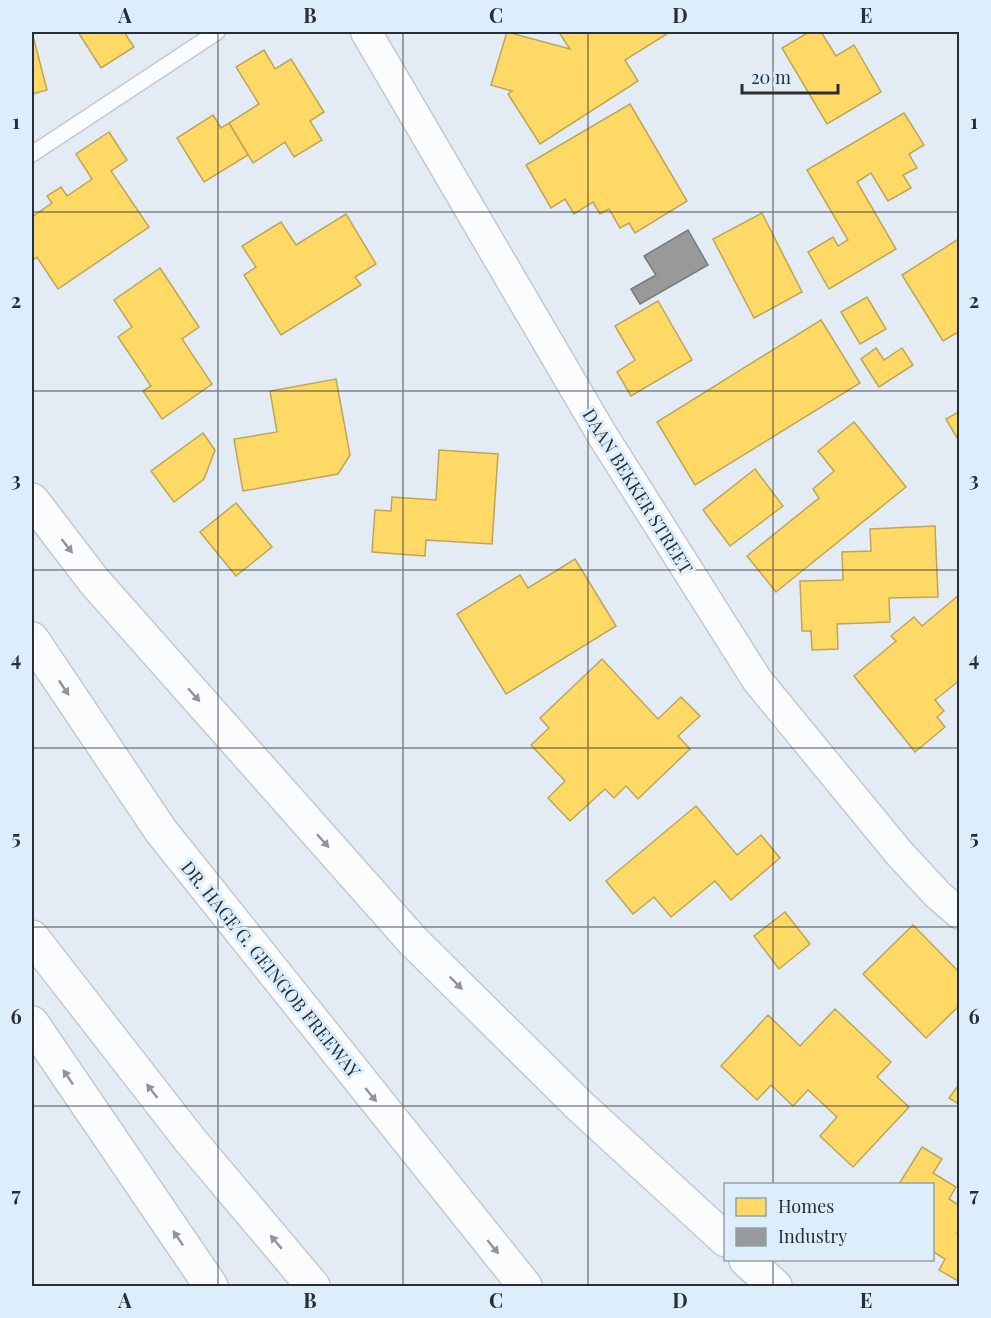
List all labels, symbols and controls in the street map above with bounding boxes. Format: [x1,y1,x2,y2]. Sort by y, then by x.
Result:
text: A [117,1,132,28]
text: B [303,1,317,28]
text: C [489,1,503,28]
text: D [672,1,688,28]
text: E [860,1,872,28]
scale bar [742,57,838,95]
text: 20 m [751,65,791,89]
text: 1 [12,107,20,134]
text: 1 [970,107,978,134]
text: 2 [11,286,21,313]
text: 2 [969,286,979,313]
street label: DAAN BEKKER STREET [577,404,699,578]
text: 3 [11,465,21,492]
text: 3 [969,465,979,492]
one-way arrow [61,539,73,554]
text: 4 [11,644,21,671]
text: 4 [969,644,979,671]
one-way arrow [58,680,69,696]
one-way arrow [187,687,200,702]
text: 5 [11,823,21,850]
text: 5 [969,823,979,850]
one-way arrow [316,833,330,848]
street label: DR. HAGE G. GEINGOB FREEWAY [176,856,366,1083]
one-way arrow [449,976,463,990]
text: 6 [10,1002,22,1029]
text: 6 [968,1002,980,1029]
one-way arrow [62,1069,74,1085]
one-way arrow [146,1084,158,1099]
one-way arrow [365,1087,377,1102]
text: 7 [11,1180,21,1207]
text: 7 [969,1180,979,1207]
legend [724,1183,934,1261]
text: Homes [778,1194,834,1218]
text: Industry [778,1224,847,1248]
one-way arrow [173,1230,184,1246]
one-way arrow [270,1235,283,1250]
one-way arrow [487,1239,500,1255]
text: A [117,1286,132,1313]
text: B [303,1286,317,1313]
text: C [489,1286,503,1313]
text: D [672,1286,688,1313]
text: E [860,1286,872,1313]

